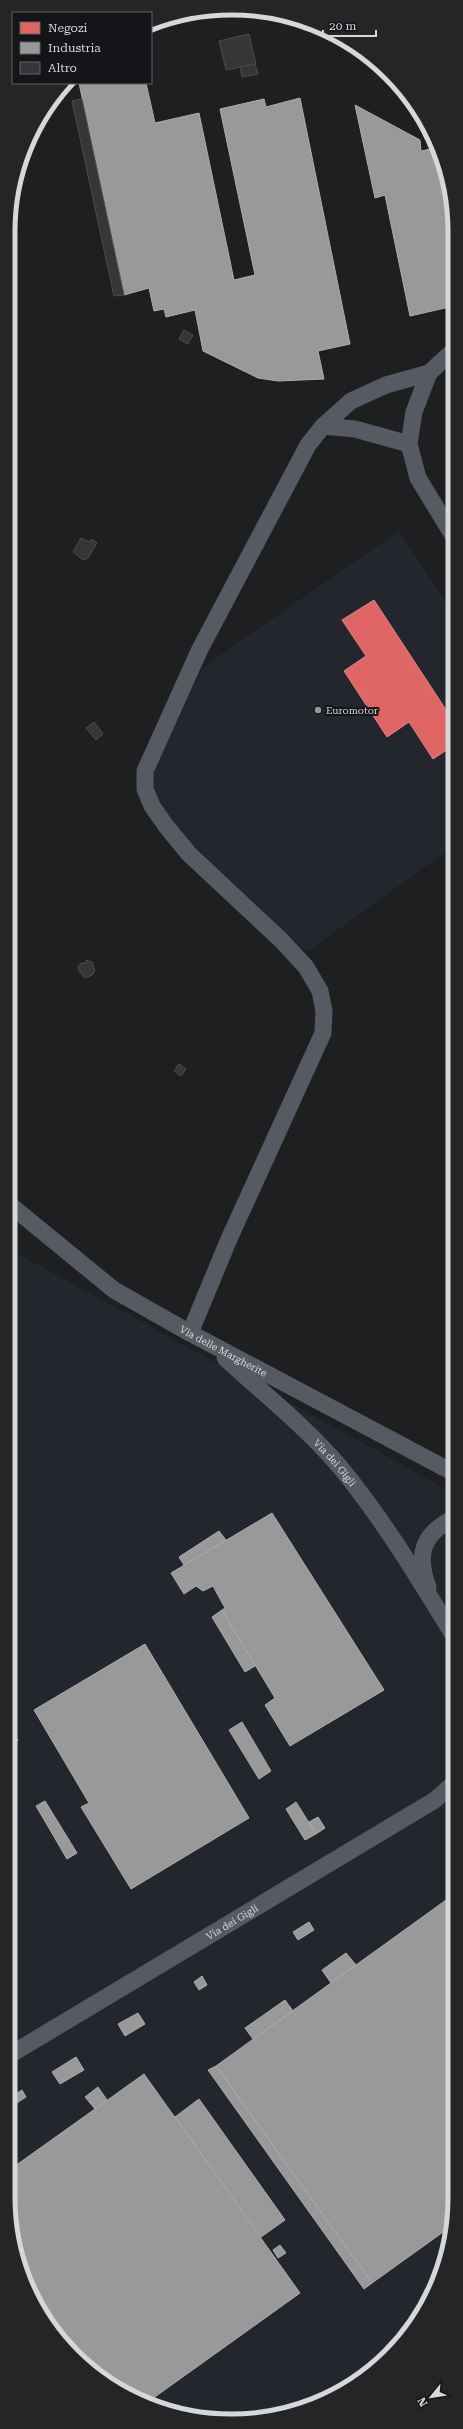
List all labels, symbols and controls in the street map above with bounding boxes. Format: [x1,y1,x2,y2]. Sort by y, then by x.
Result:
legend [12,12,152,84]
scale bar [323,12,376,38]
text: 20 m [329,19,356,33]
text: Negozi [48,21,88,35]
text: Industria [48,41,101,55]
text: Altro [48,61,77,75]
marker: Euromotor [313,705,323,715]
place label: Euromotor [326,705,378,716]
street label: Via delle Margherite [178,1323,269,1379]
street label: Via dei Gigli [311,1437,358,1488]
street label: Via dei Gigli [204,1902,260,1942]
north arrow [411,2377,451,2417]
text: N [415,2394,431,2409]

